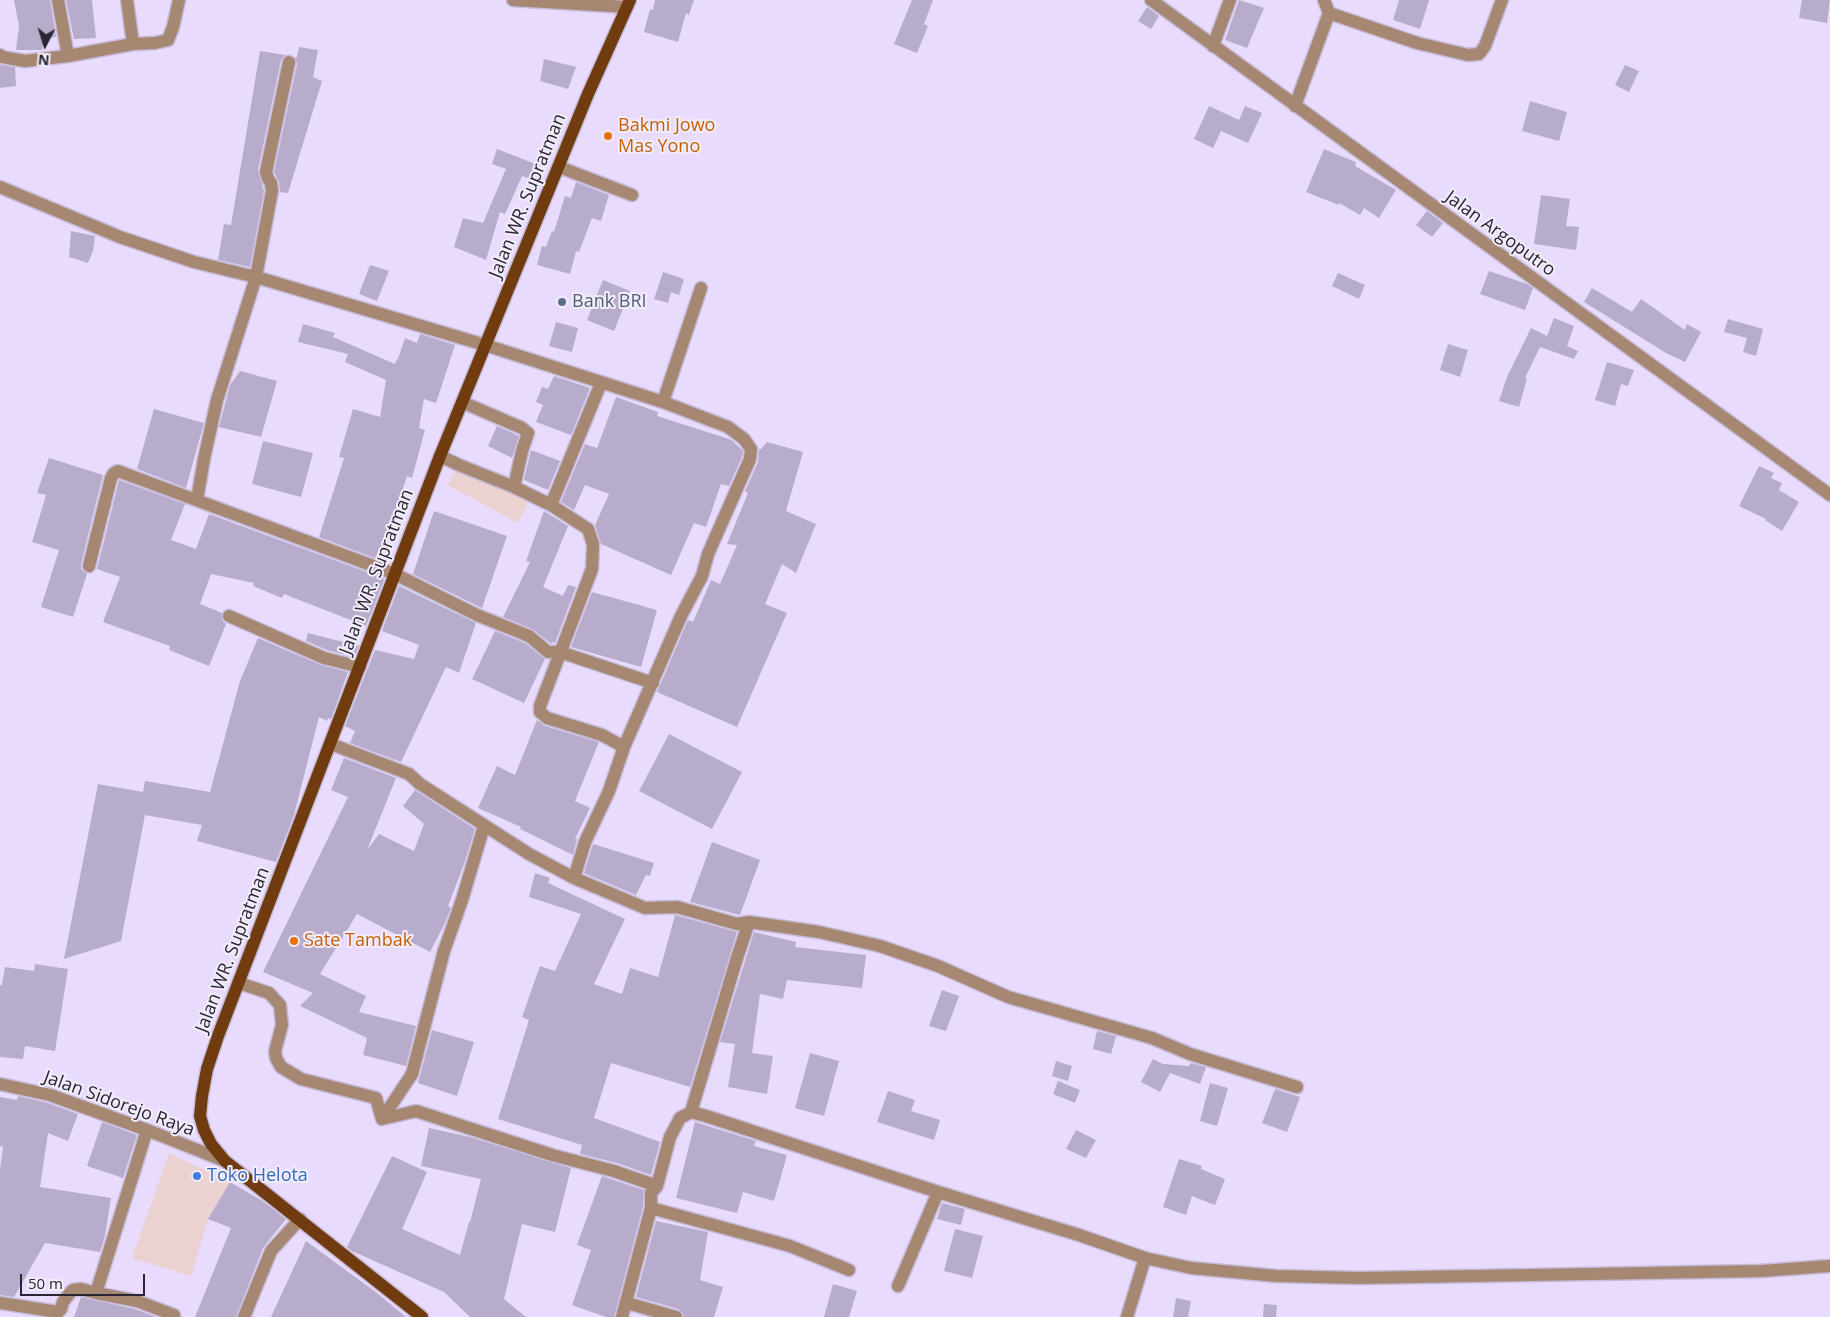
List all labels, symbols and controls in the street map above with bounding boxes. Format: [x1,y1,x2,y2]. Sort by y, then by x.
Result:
north arrow [20,20,70,70]
text: N [37,50,50,70]
street label: Jalan WR. Supratman [485,111,571,281]
place label: Bakmi Jowo Mas Yono [618,115,715,158]
marker: Bakmi Jowo Mas Yono [602,130,614,142]
street label: Jalan Argoputro [1441,187,1559,281]
place label: Bank BRI [572,291,647,313]
marker: Bank BRI [556,296,568,308]
street label: Jalan WR. Supratman [335,486,419,658]
street label: Jalan WR. Supratman [191,864,275,1036]
place label: Sate Tambak [304,930,412,952]
marker: Sate Tambak [288,935,300,947]
street label: Jalan Sidorejo Raya [41,1067,197,1141]
place label: Toko Helota [207,1165,308,1187]
marker: Toko Helota [191,1170,203,1182]
scale bar [22,1264,148,1296]
text: 50 m [28,1273,63,1293]

